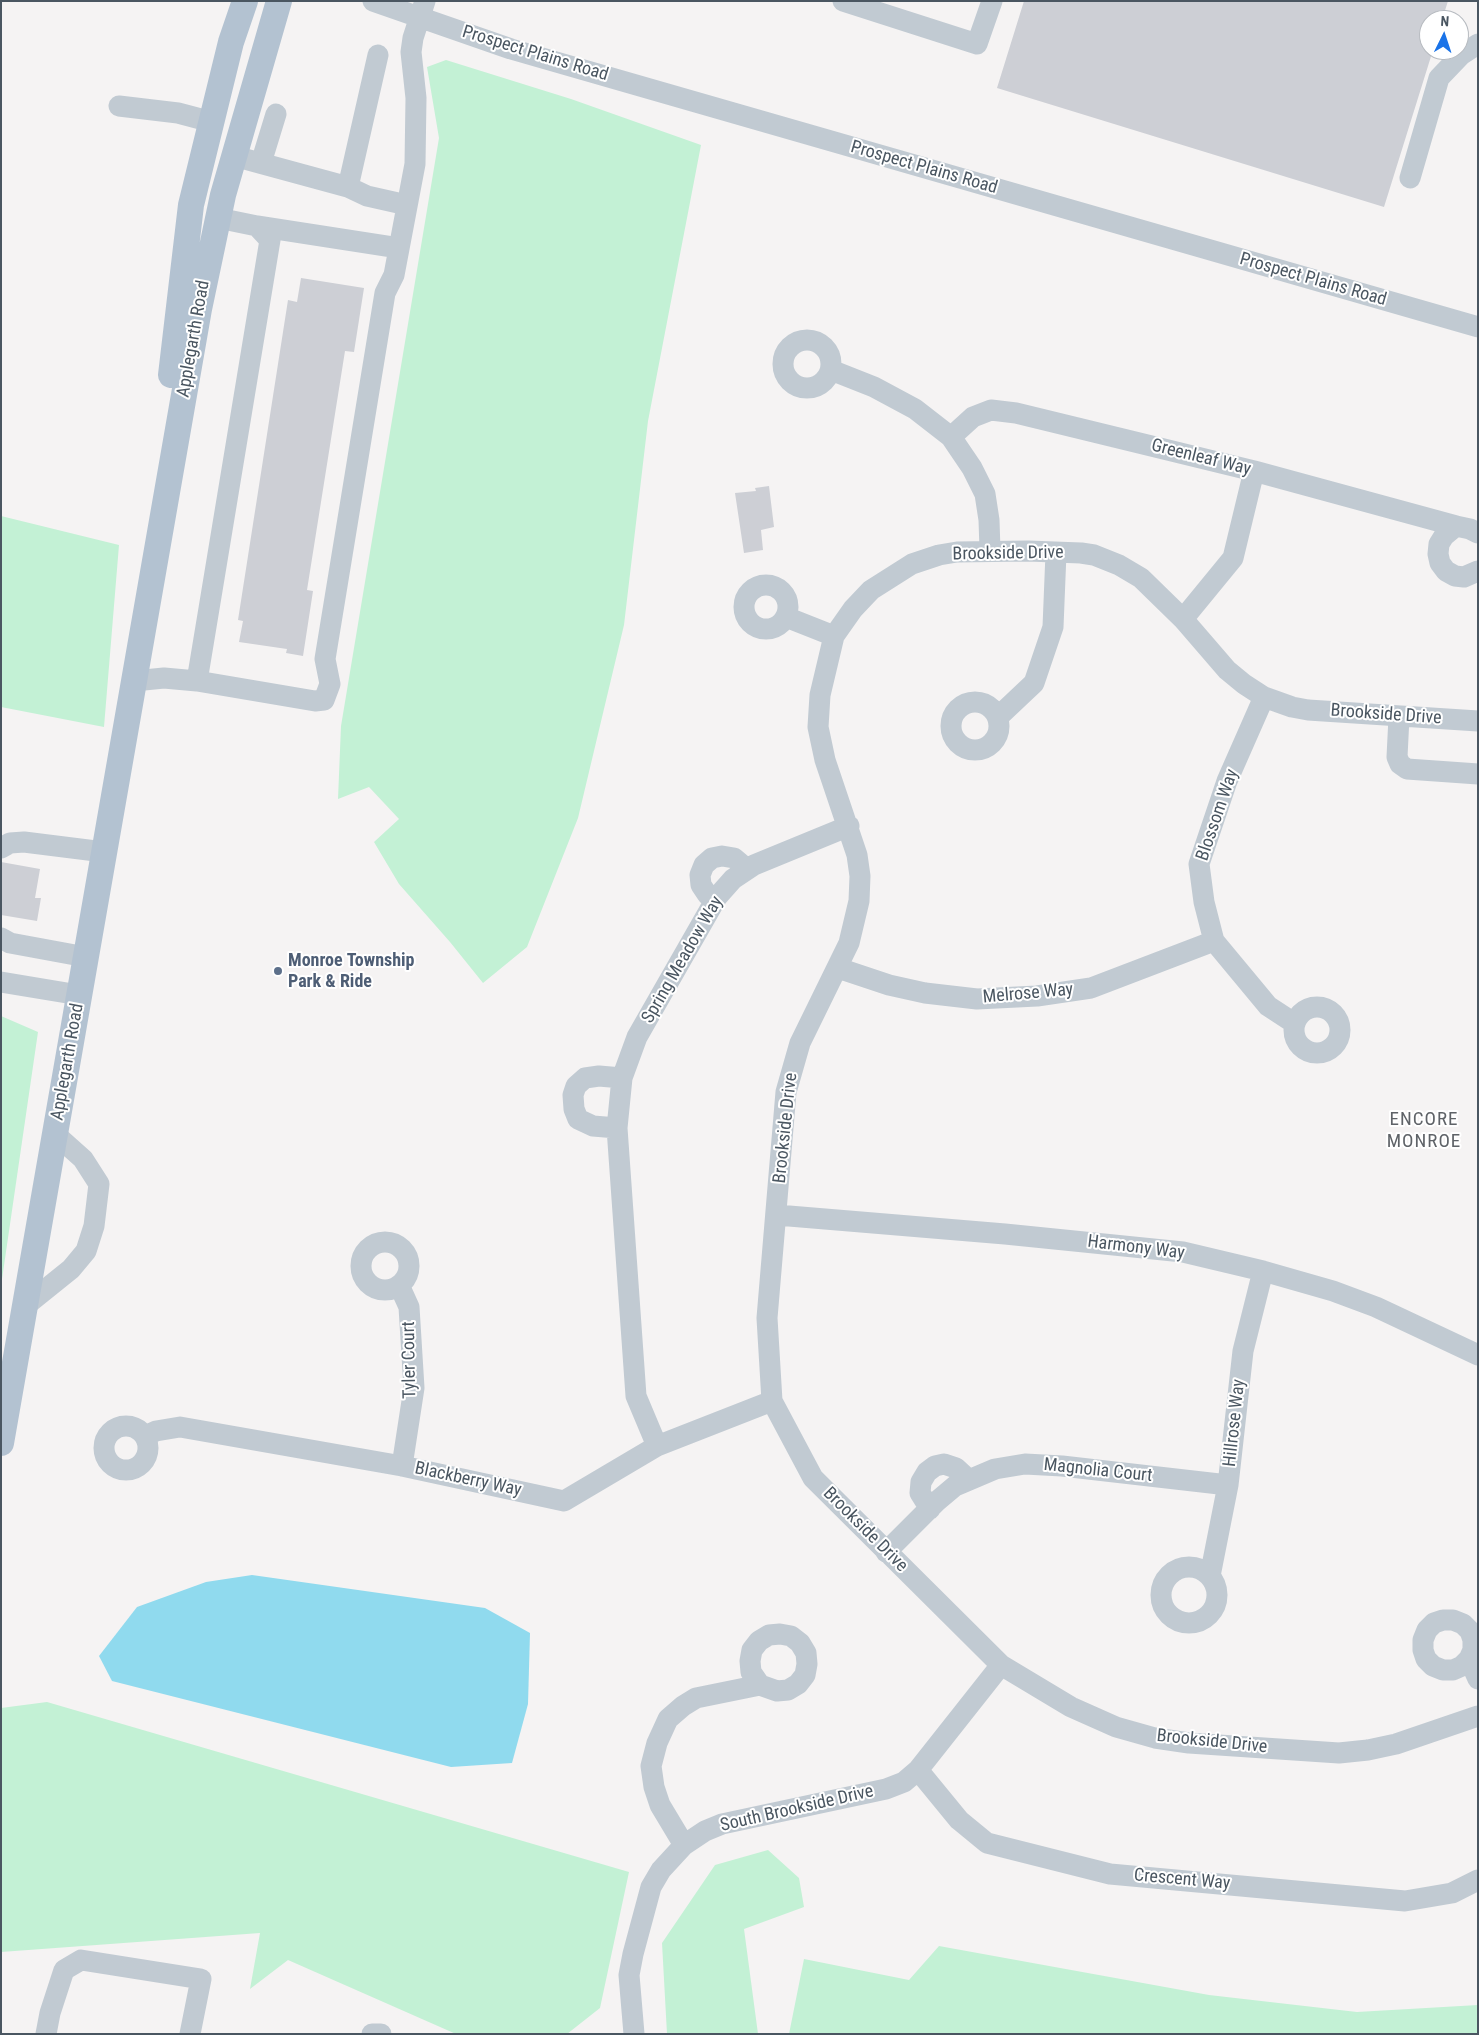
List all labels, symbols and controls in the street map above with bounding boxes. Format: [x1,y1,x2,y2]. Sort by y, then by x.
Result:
north arrow [1419,10,1469,60]
text: N [1440,13,1450,29]
street label: Prospect Plains Road [459,21,611,87]
street label: Prospect Plains Road [848,137,1000,199]
street label: Prospect Plains Road [1237,249,1389,311]
street label: Applegarth Road [173,279,215,399]
street label: Greenleaf Way [1149,435,1253,481]
street label: Brookside Drive [952,542,1064,566]
street label: Brookside Drive [1330,700,1442,730]
street label: Blossom Way [1192,766,1244,864]
street label: Spring Meadow Way [638,893,728,1027]
place label: Monroe Township Park & Ride [288,950,414,992]
marker: Monroe Township Park & Ride [272,965,284,977]
street label: Melrose Way [982,979,1074,1009]
street label: Applegarth Road [47,1002,89,1122]
street label: Brookside Drive [769,1072,803,1184]
district label: ENCORE MONROE [1386,1109,1462,1153]
street label: Harmony Way [1086,1231,1186,1265]
street label: Tyler Court [399,1321,421,1399]
street label: Hillrose Way [1220,1378,1250,1468]
street label: Magnolia Court [1043,1455,1153,1487]
street label: Blackberry Way [413,1458,523,1502]
street label: Brookside Drive [818,1483,912,1577]
street label: Brookside Drive [1156,1725,1268,1759]
street label: South Brookside Drive [718,1781,876,1837]
street label: Crescent Way [1133,1865,1231,1895]

